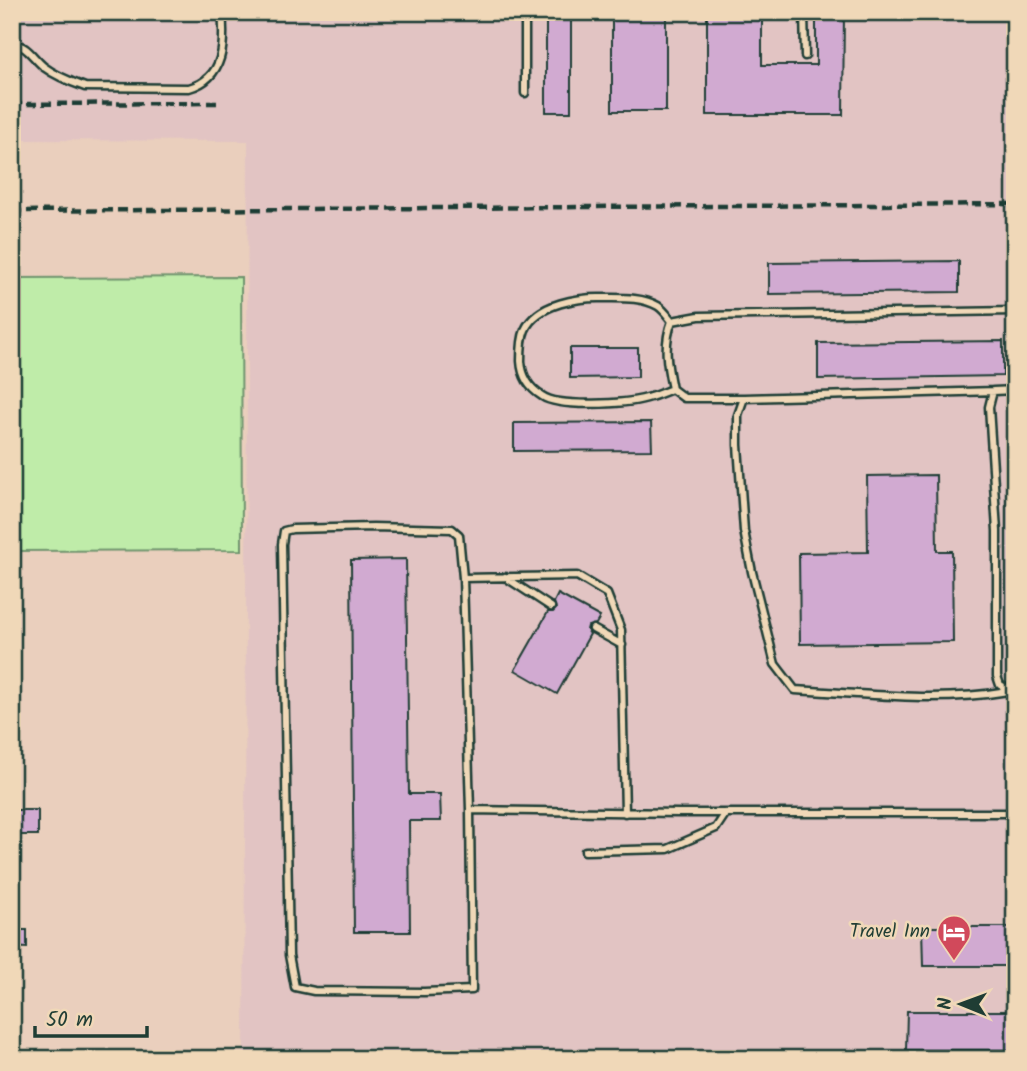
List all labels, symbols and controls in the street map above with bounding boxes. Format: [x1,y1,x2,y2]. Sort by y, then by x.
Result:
hotel icon: Travel Inn [935,913,973,962]
place label: Travel Inn [850,917,930,947]
north arrow [926,970,996,1040]
scale bar [35,994,147,1038]
text: N [931,997,961,1010]
text: 50 m [46,1004,93,1037]

